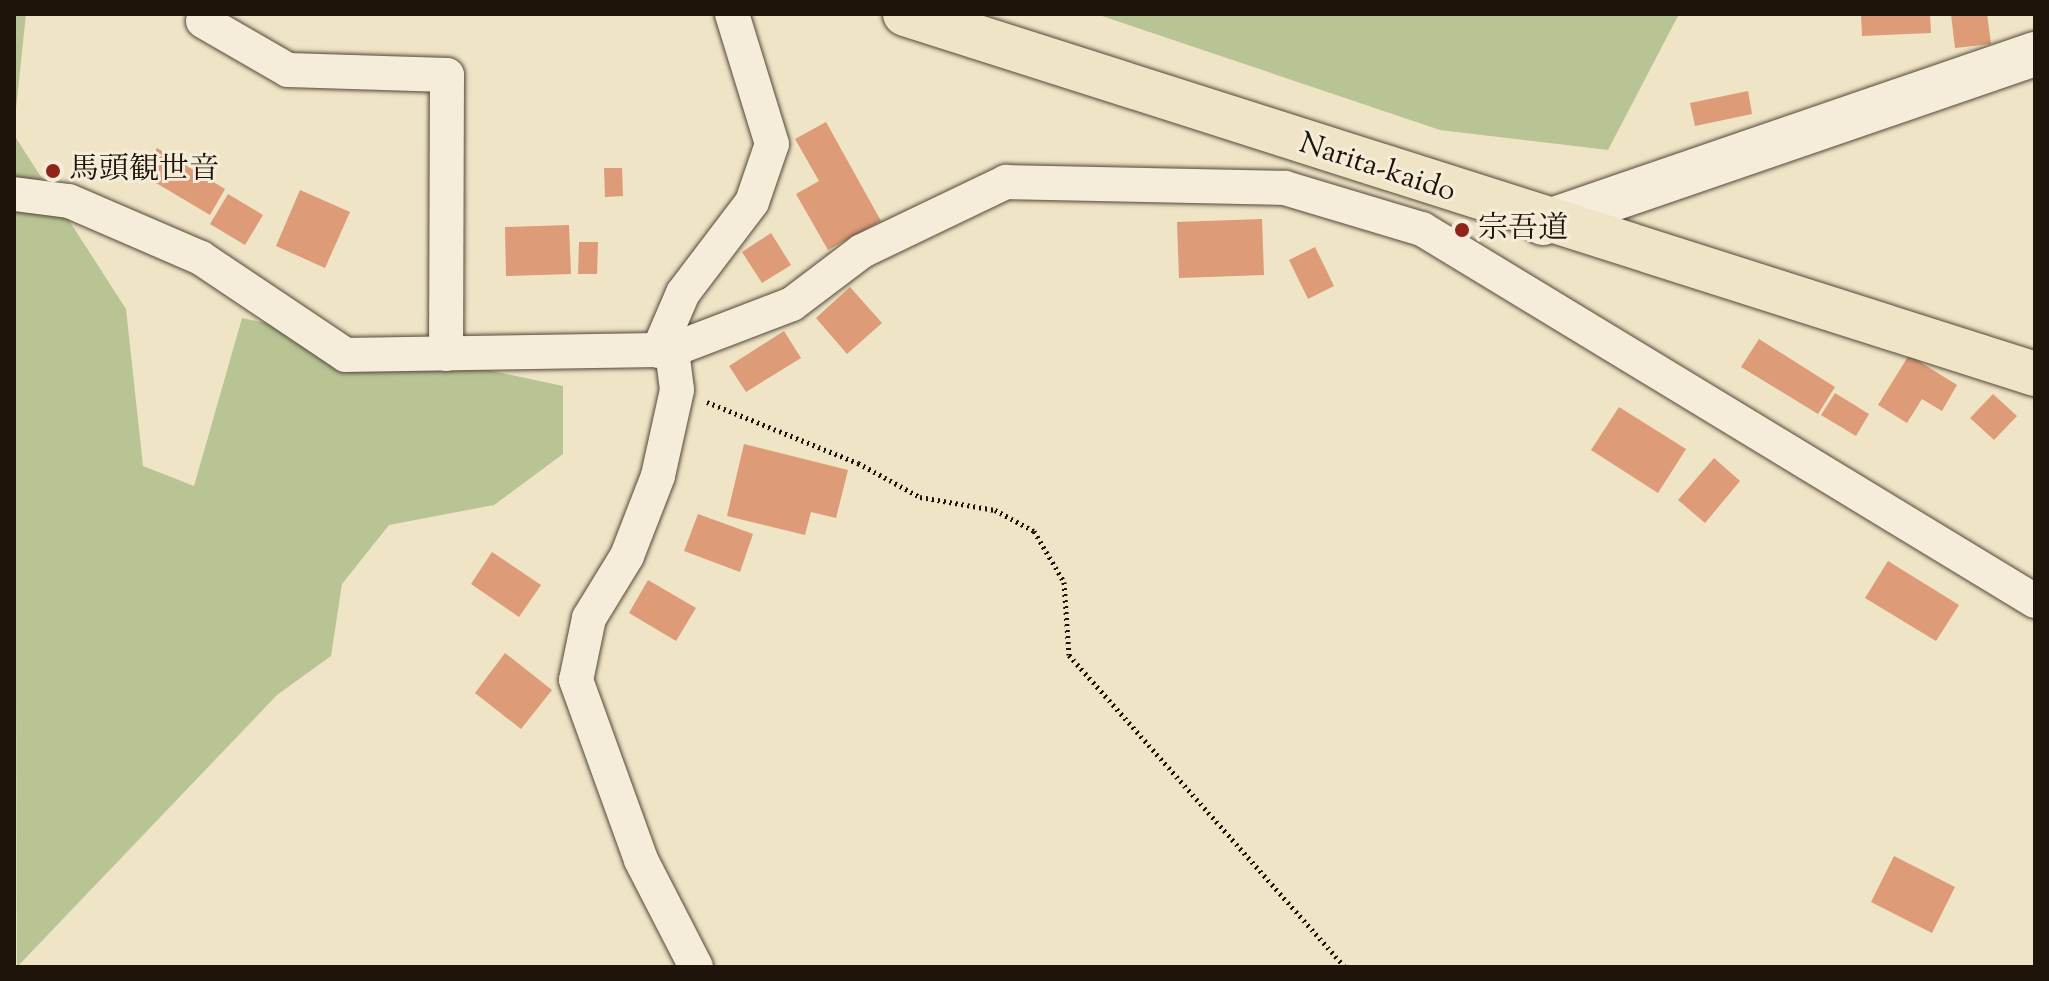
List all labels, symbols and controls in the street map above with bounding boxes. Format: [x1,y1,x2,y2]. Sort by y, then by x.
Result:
street label: Narita-kaido [1294,127,1460,211]
place label: 馬頭観世音 [69,153,219,189]
marker: 馬頭観世音 [44,162,62,180]
place label: 宗吾道 [1478,212,1568,248]
marker: 宗吾道 [1453,221,1471,239]

